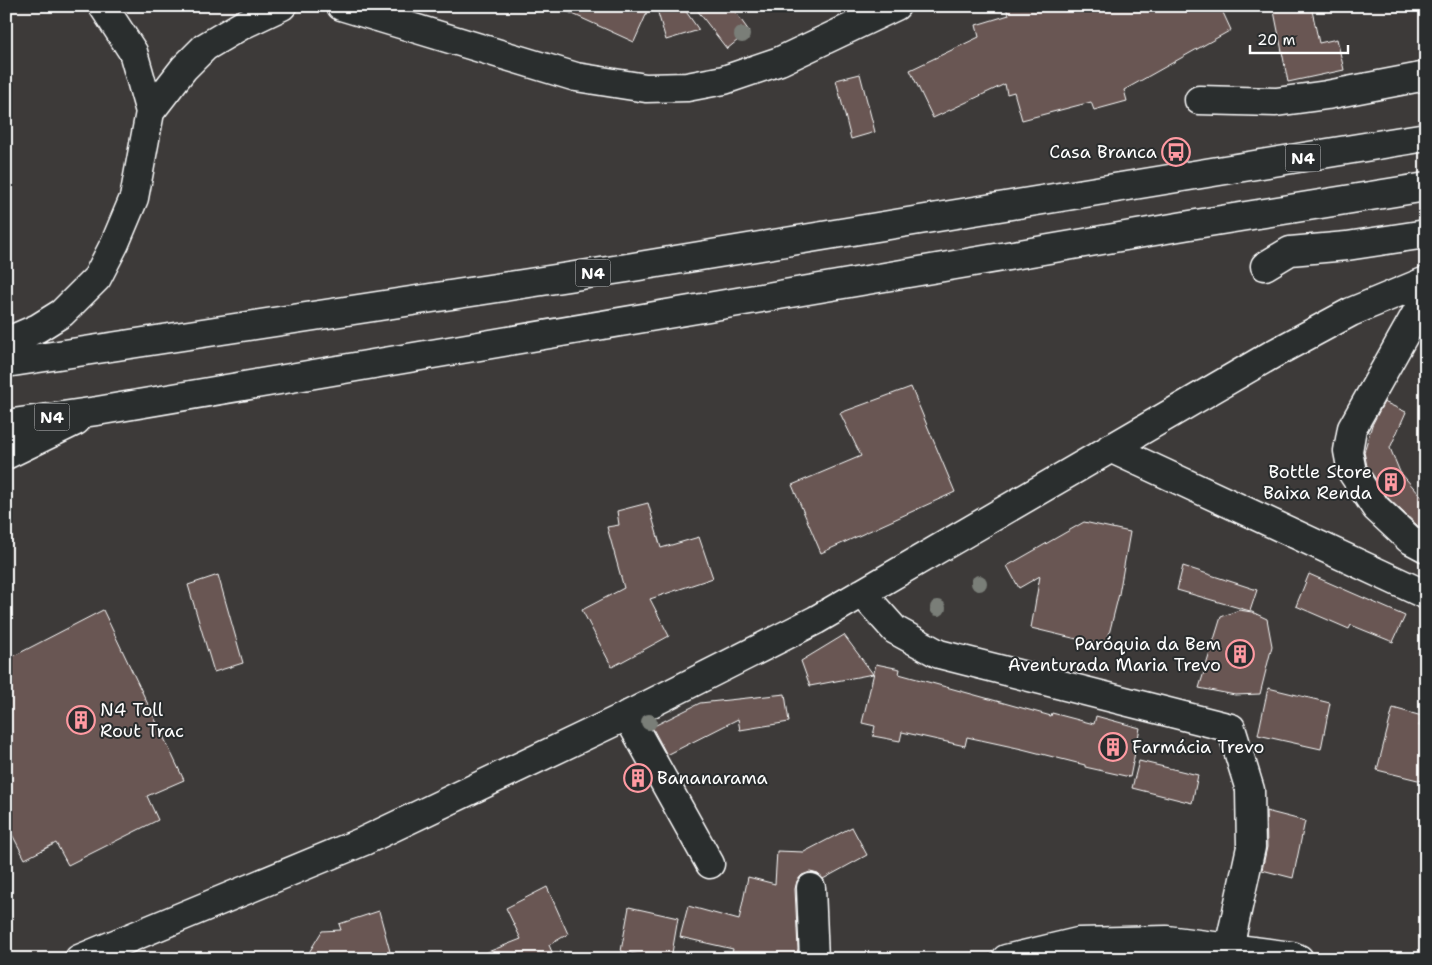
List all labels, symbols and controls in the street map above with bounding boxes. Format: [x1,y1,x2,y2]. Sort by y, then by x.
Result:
scale bar [1250,22,1347,54]
text: 20 m [1257,30,1296,50]
bus stop icon: Casa Branca [1161,137,1191,167]
place label: Casa Branca [1049,140,1157,164]
road number: N4 [1286,144,1320,172]
road number: N4 [576,260,610,286]
road number: N4 [34,404,70,431]
place label: Bottle Store Baixa Renda [1263,460,1372,505]
building icon: Bottle Store Baixa Renda [1376,467,1406,497]
place label: Paróquia da Bem Aventurada Maria Trevo [1008,632,1221,677]
building icon: Paróquia da Bem Aventurada Maria Trevo [1225,639,1255,669]
place label: N4 Toll Rout Trac [100,698,184,743]
building icon: N4 Toll Rout Trac [66,705,96,735]
building icon: Farmácia Trevo [1098,732,1128,762]
place label: Farmácia Trevo [1132,735,1264,759]
building icon: Bananarama [623,763,653,793]
place label: Bananarama [657,766,768,790]

